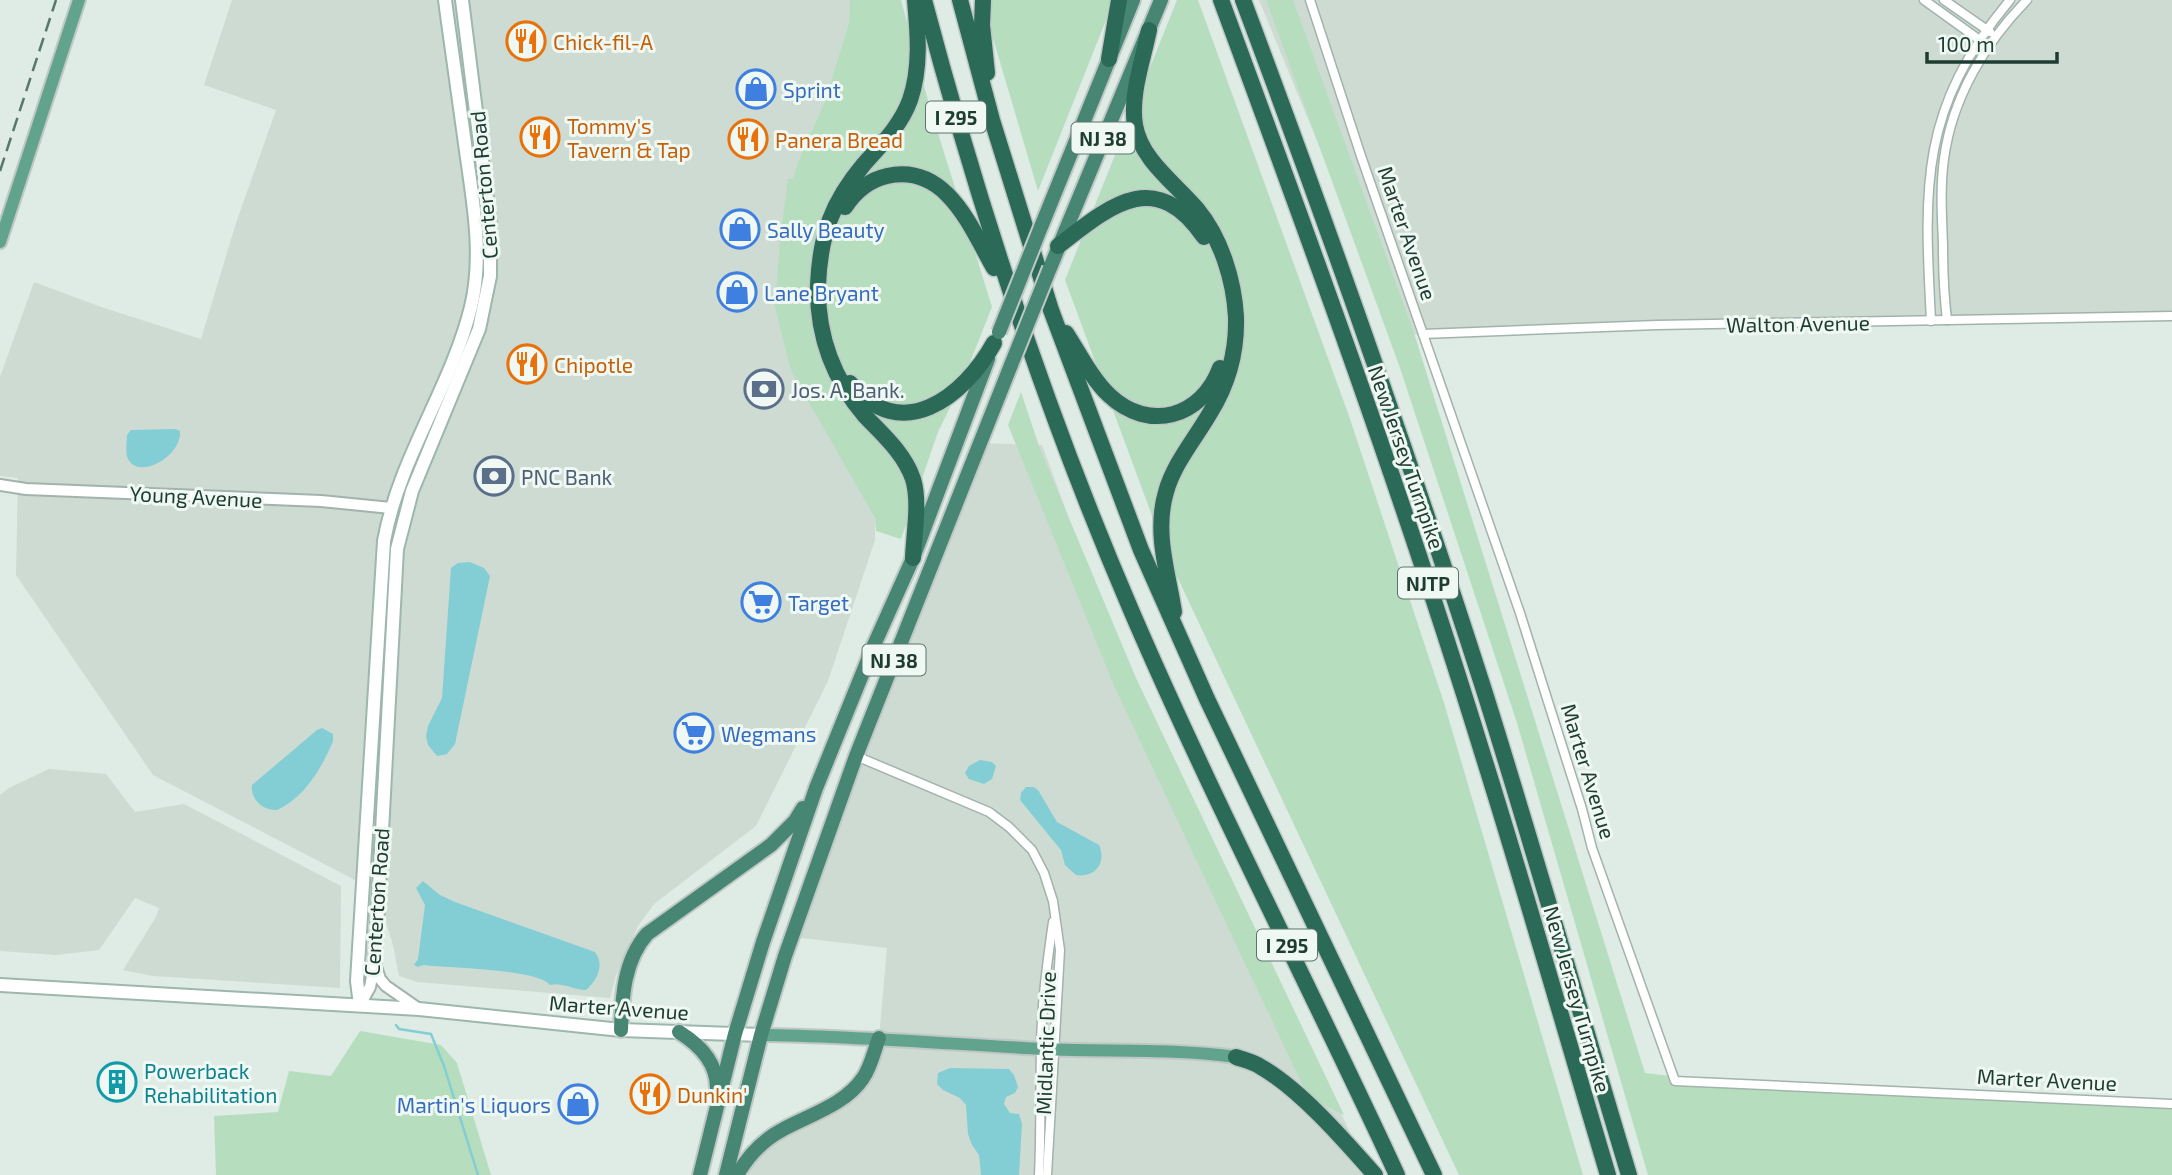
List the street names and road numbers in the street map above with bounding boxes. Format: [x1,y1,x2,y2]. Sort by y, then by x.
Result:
road number: I 295 [926,102,986,132]
street label: Centerton Road [464,110,502,260]
road number: NJ 38 [1072,122,1134,154]
street label: Marter Avenue [1373,163,1443,303]
street label: Walton Avenue [1726,309,1870,337]
street label: New Jersey Turnpike [1364,362,1450,552]
street label: Young Avenue [129,480,263,512]
road number: NJTP [1398,568,1458,598]
road number: NJ 38 [862,645,926,676]
street label: Marter Avenue [1557,700,1621,842]
street label: Centerton Road [358,827,394,977]
street label: New Jersey Turnpike [1539,903,1617,1095]
road number: I 295 [1257,930,1317,960]
street label: Midlantic Drive [1030,971,1060,1115]
street label: Marter Avenue [548,990,690,1024]
street label: Marter Avenue [1976,1063,2118,1095]

